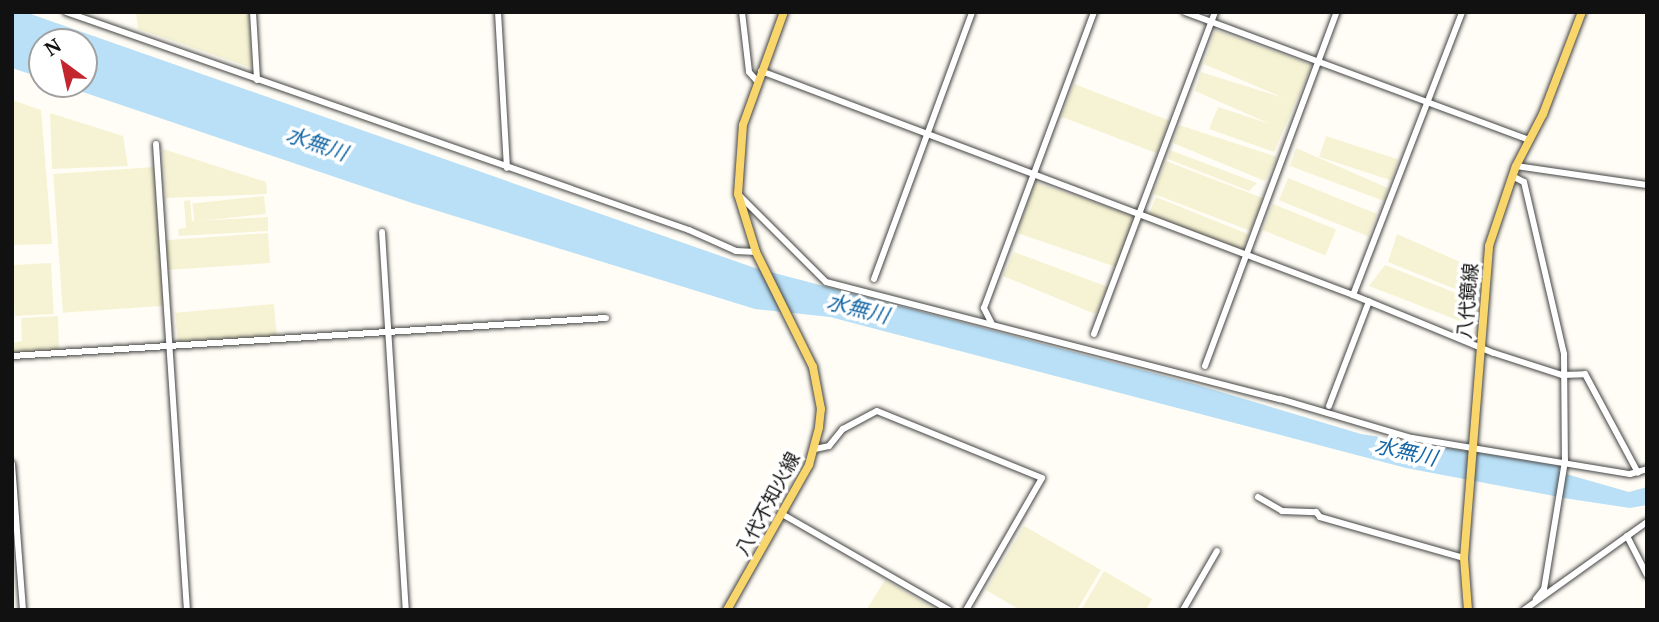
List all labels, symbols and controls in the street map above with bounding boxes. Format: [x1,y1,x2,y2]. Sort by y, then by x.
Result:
north arrow [28,28,98,98]
text: N [39,32,66,62]
water label: 水無川 [283,121,351,165]
street label: 八代鏡線 [1453,262,1483,340]
water label: 水無川 [824,288,892,328]
water label: 水無川 [1372,432,1440,470]
street label: 八代不知火線 [731,448,805,560]

